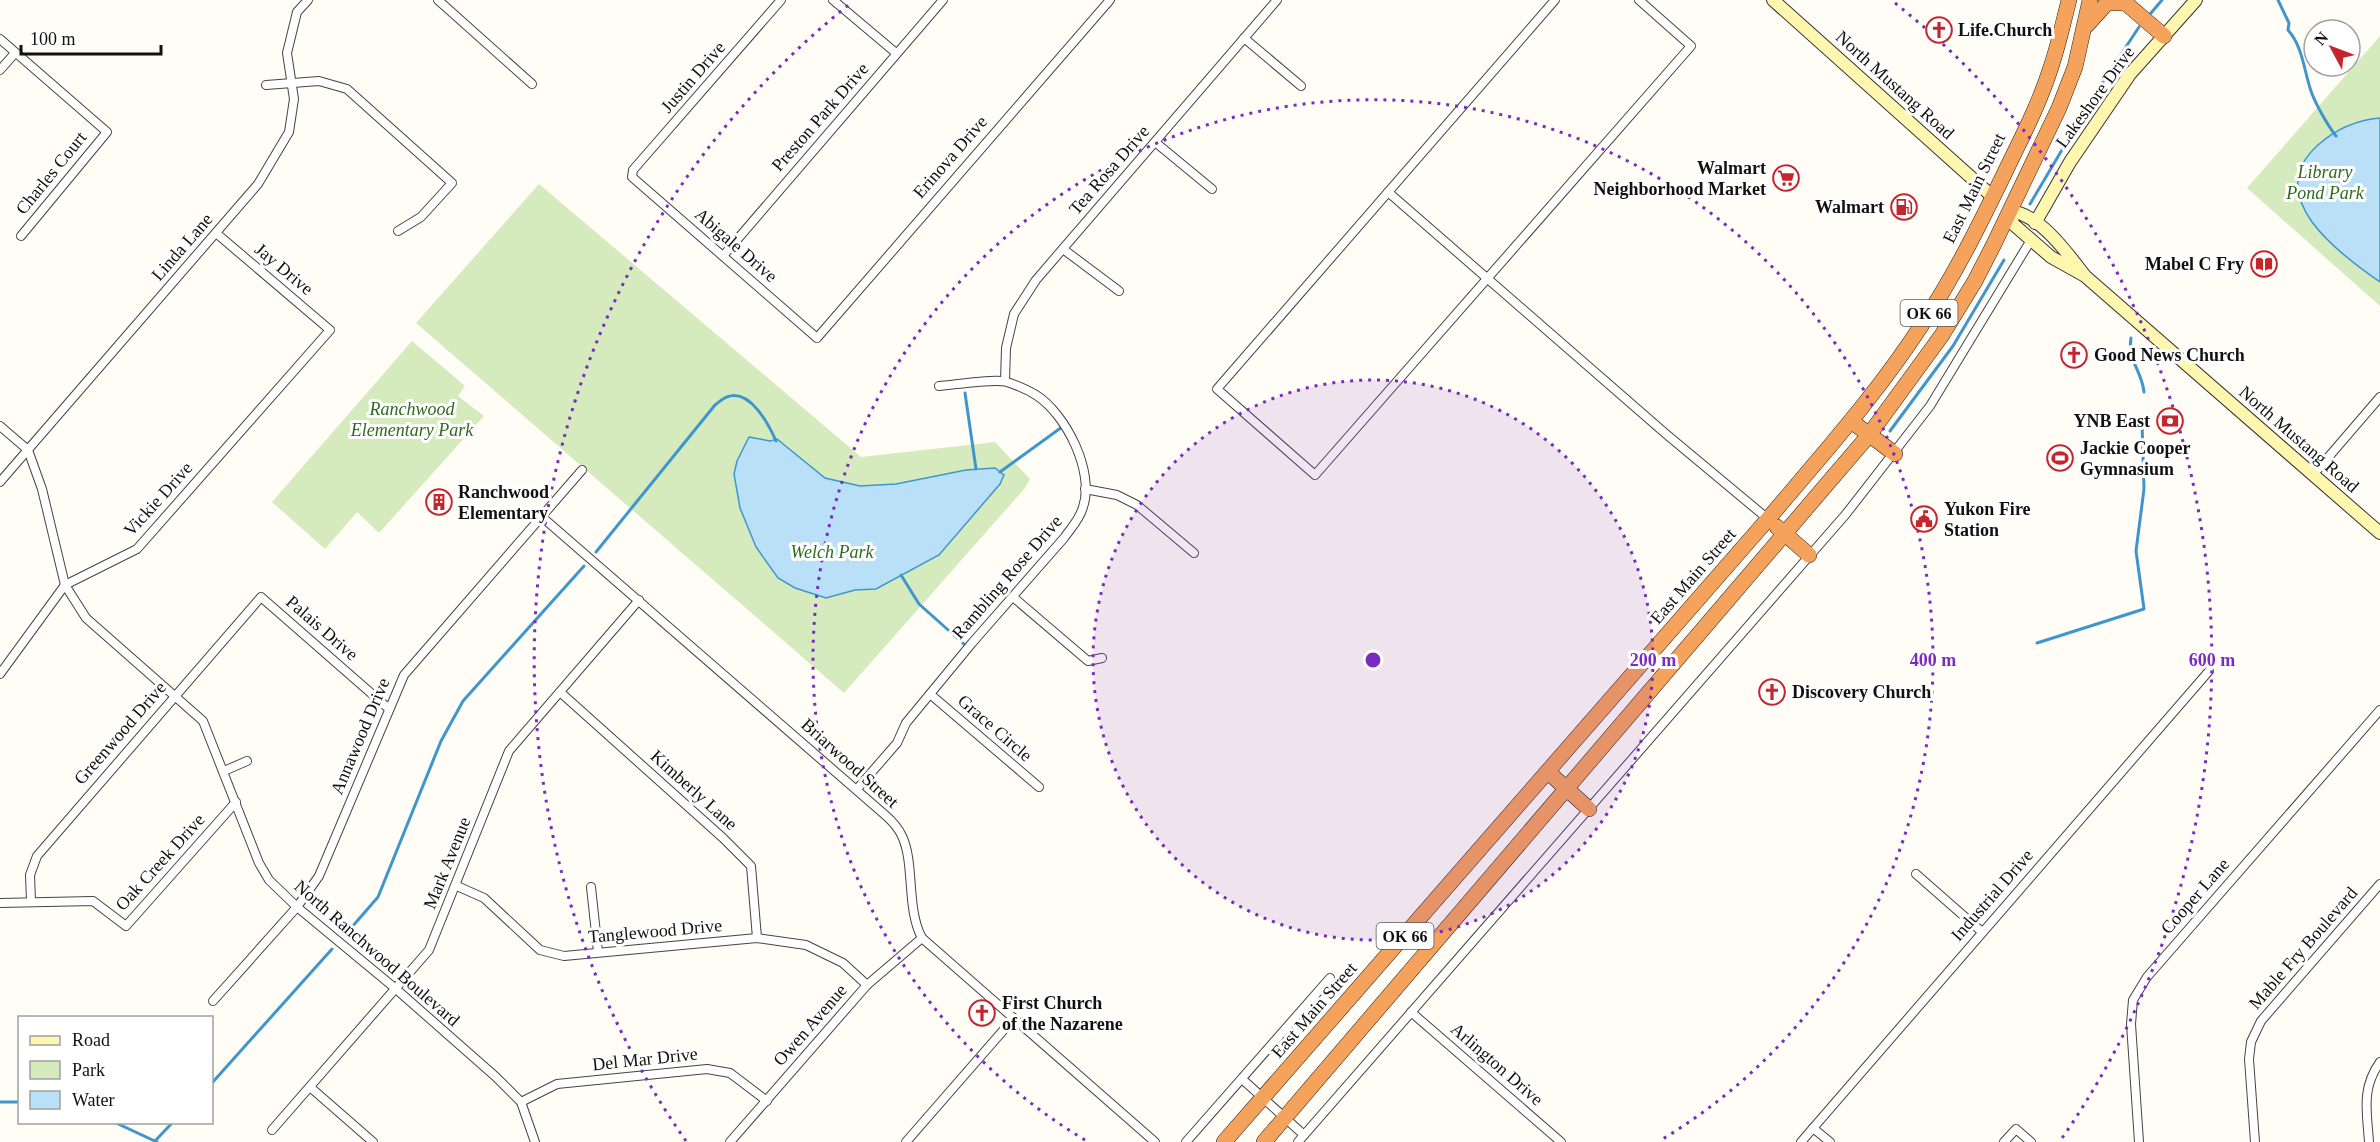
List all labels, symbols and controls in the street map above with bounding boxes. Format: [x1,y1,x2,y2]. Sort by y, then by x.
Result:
church icon: Life.Church [1924,15,1954,45]
scale bar [21,18,160,56]
north arrow [2302,18,2362,78]
place label: Life.Church [1958,20,2052,40]
street label: North Mustang Road [1832,27,1958,143]
text: N [2311,28,2332,48]
text: 100 m [30,29,76,49]
street label: Justin Drive [657,37,729,117]
street label: Lakeshore Drive [2052,42,2138,152]
street label: Preston Park Drive [768,59,872,175]
street label: Erinova Drive [909,112,991,202]
street label: Tea Rosa Drive [1065,121,1153,219]
street label: Charles Court [12,128,90,218]
street label: East Main Street [1939,130,2009,246]
place label: Walmart Neighborhood Market [1594,158,1766,199]
park label: Library Pond Park [2285,162,2365,203]
supermarket icon: Walmart Neighborhood Market [1771,163,1801,193]
fuel station icon: Walmart [1889,192,1919,222]
place label: Walmart [1815,197,1884,217]
street label: Abigale Drive [691,204,781,286]
street label: Linda Lane [147,209,217,285]
street label: Jay Drive [251,239,317,299]
library icon: Mabel C Fry [2249,249,2279,279]
place label: Mabel C Fry [2145,254,2244,274]
road number: OK 66 [1900,300,1958,326]
church icon: Good News Church [2059,340,2089,370]
place label: Good News Church [2094,345,2245,365]
street label: North Mustang Road [2235,382,2363,496]
park label: Ranchwood Elementary Park [350,399,474,440]
bank icon: YNB East [2155,406,2185,436]
place label: YNB East [2073,411,2150,431]
place label: Jackie Cooper Gymnasium [2080,438,2190,479]
sports icon: Jackie Cooper Gymnasium [2045,443,2075,473]
street label: Vickie Drive [120,458,196,540]
place label: Ranchwood Elementary [458,482,549,523]
building icon: Ranchwood Elementary [424,487,454,517]
place label: Yukon Fire Station [1944,499,2031,540]
public building icon: Yukon Fire Station [1909,504,1939,534]
street label: Rambling Rose Drive [948,511,1066,643]
street label: East Main Street [1646,524,1740,628]
park label: Welch Park [791,542,874,562]
street label: Palais Drive [282,591,362,665]
centre of rings [1363,650,1383,670]
text: 200 m [1630,650,1676,670]
text: 400 m [1910,650,1956,670]
text: 600 m [2189,650,2235,670]
street label: Annawood Drive [326,675,394,797]
church icon: Discovery Church [1757,677,1787,707]
street label: Greenwood Drive [70,678,170,788]
place label: Discovery Church [1792,682,1931,702]
street label: Grace Circle [954,690,1036,766]
street label: Briarwood Street [797,714,903,812]
street label: Kimberly Lane [647,746,741,834]
street label: Oak Creek Drive [111,810,209,914]
street label: Mark Avenue [420,814,474,912]
street label: Industrial Drive [1947,845,2037,945]
street label: Cooper Lane [2157,854,2233,938]
street label: North Ranchwood Boulevard [290,876,464,1030]
street label: Mable Fry Boulevard [2245,883,2361,1013]
street label: Tanglewood Drive [587,915,723,947]
road number: OK 66 [1376,923,1434,949]
street label: East Main Street [1267,958,1361,1062]
street label: Owen Avenue [769,980,851,1070]
place label: First Church of the Nazarene [1002,993,1123,1034]
church icon: First Church of the Nazarene [967,998,997,1028]
legend [18,1016,213,1124]
street label: Arlington Drive [1447,1019,1547,1109]
text: Road [72,1030,110,1050]
street label: Del Mar Drive [591,1044,699,1074]
text: Park [72,1060,105,1080]
text: Water [72,1090,115,1110]

